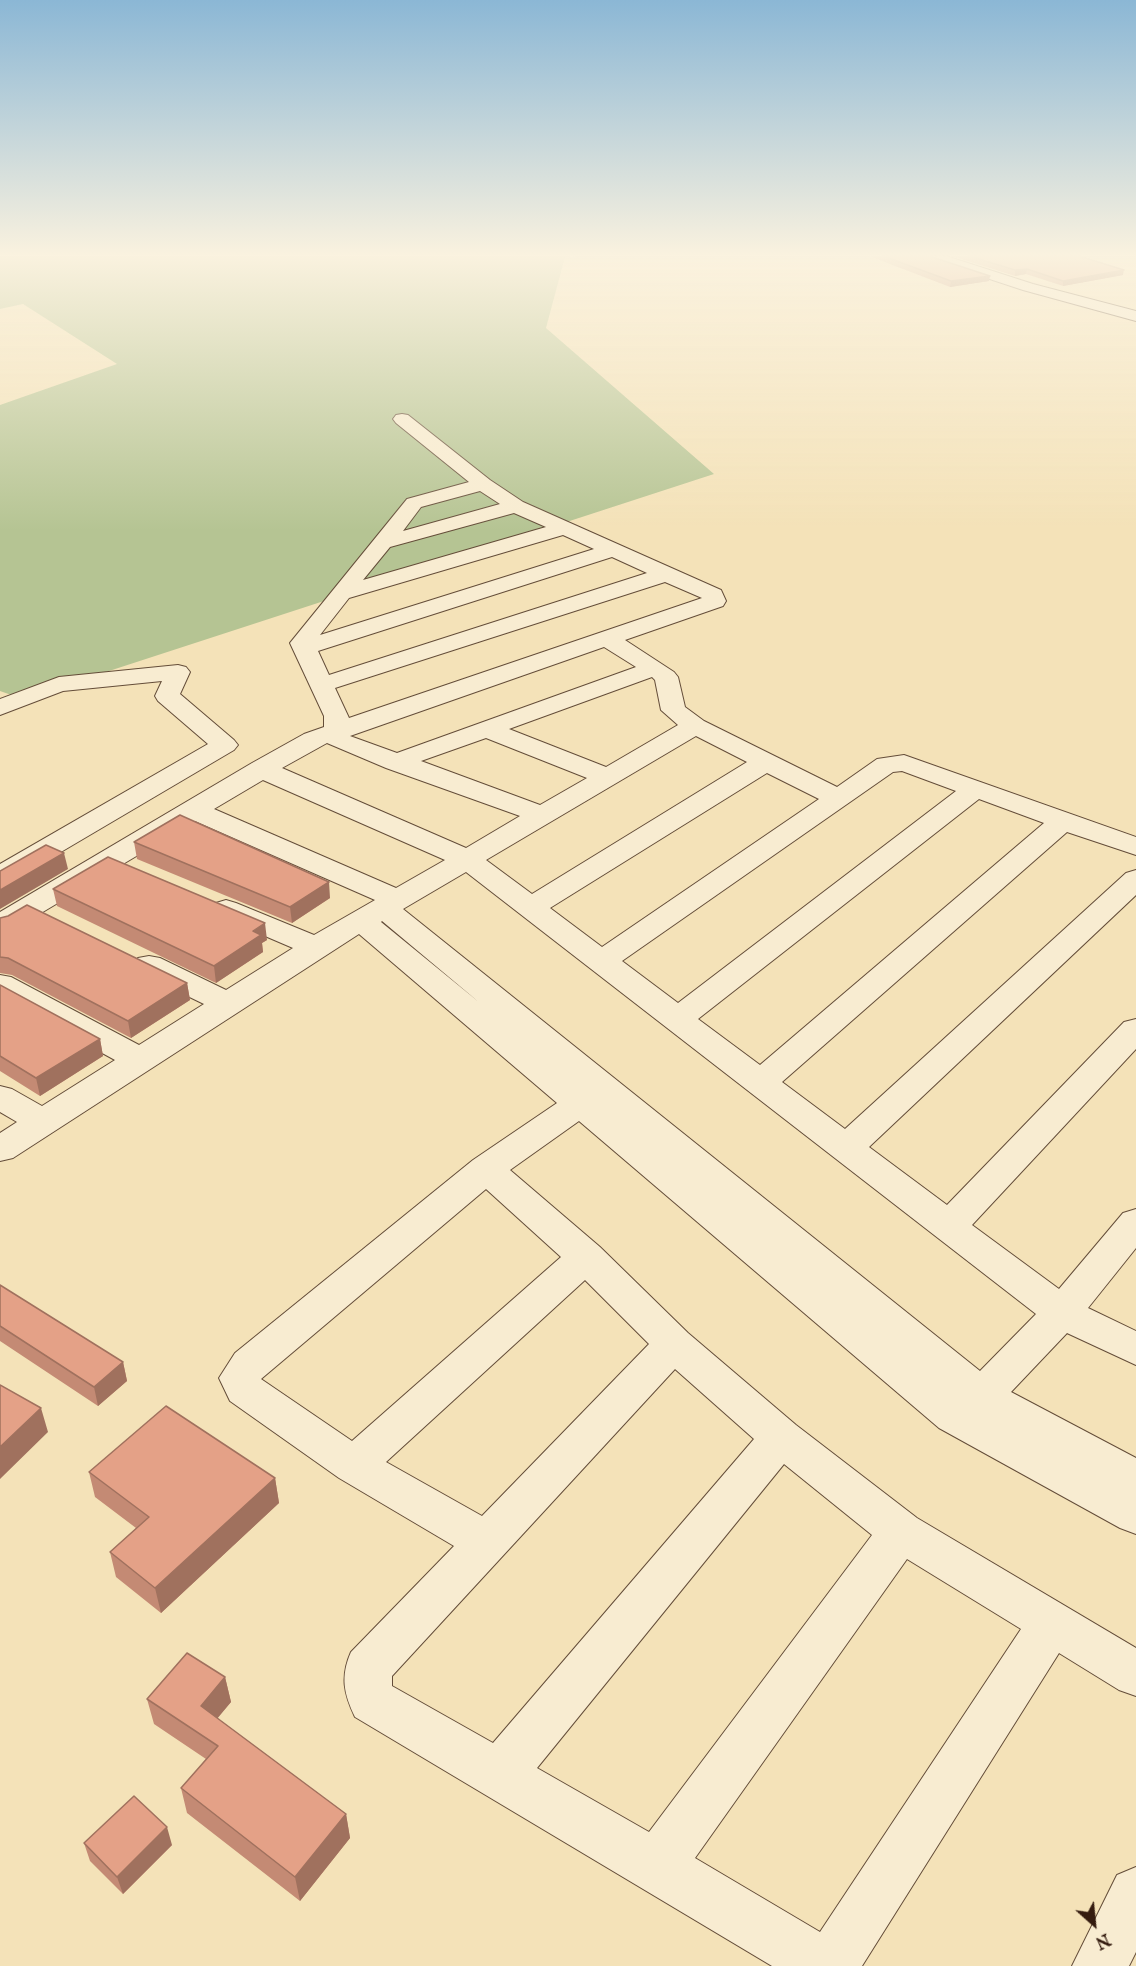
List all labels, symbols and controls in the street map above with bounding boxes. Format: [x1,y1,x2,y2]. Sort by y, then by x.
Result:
north arrow [1064,1894,1124,1954]
text: N [1091,1928,1113,1952]

